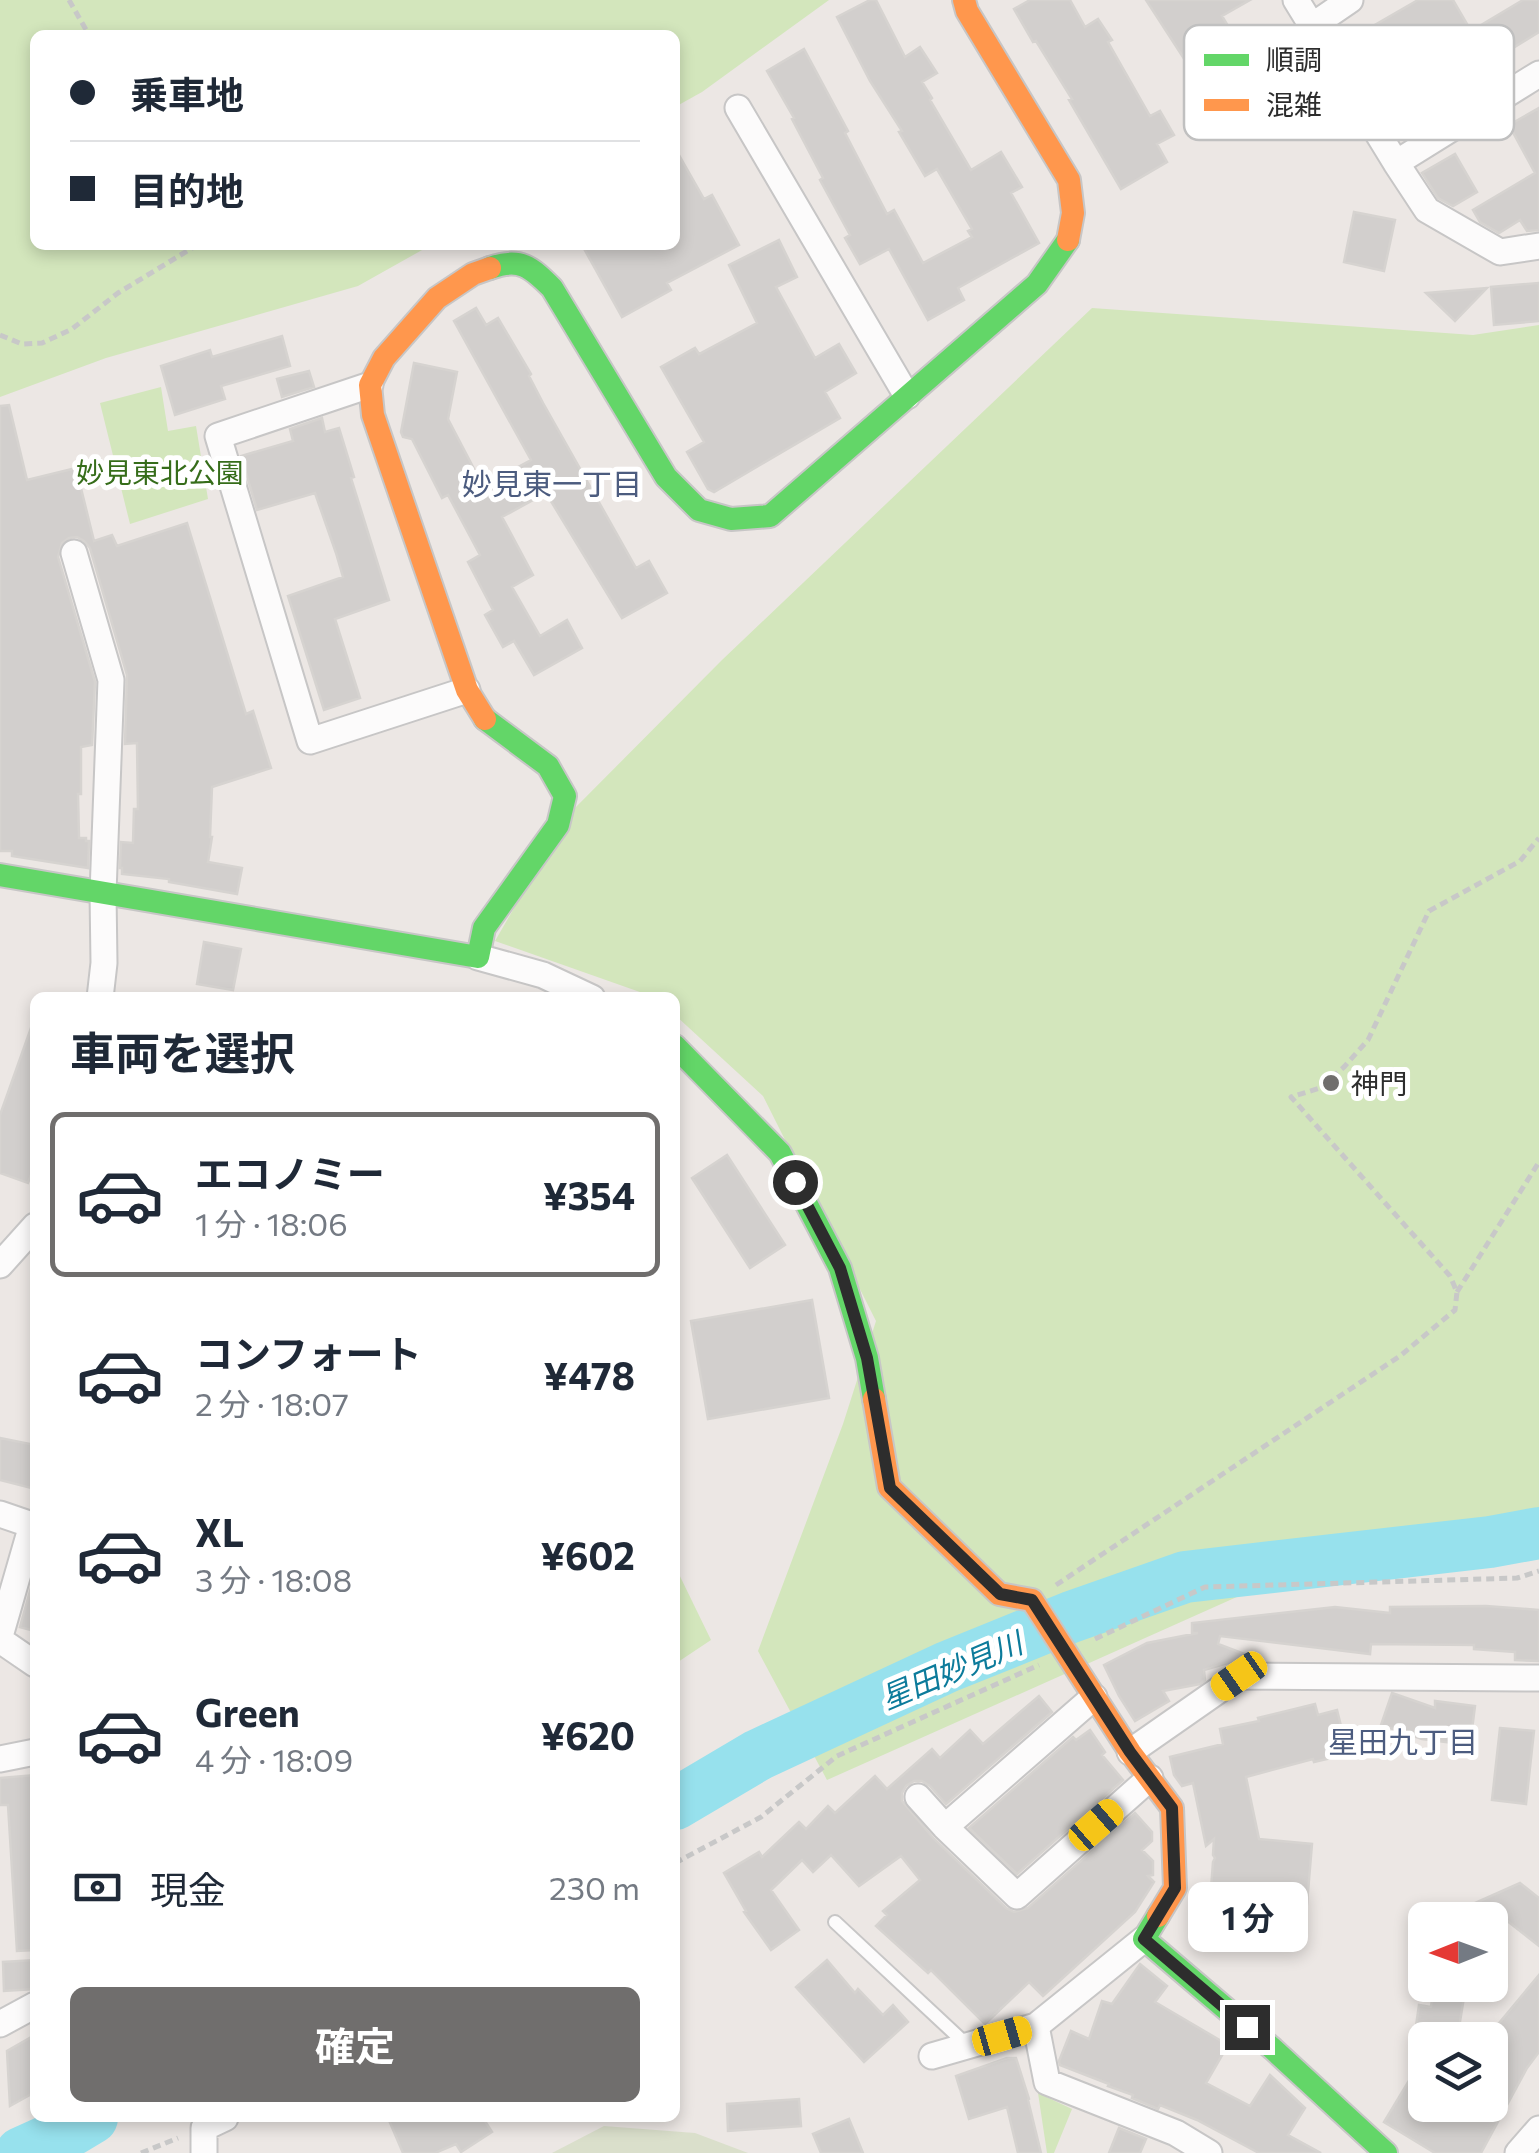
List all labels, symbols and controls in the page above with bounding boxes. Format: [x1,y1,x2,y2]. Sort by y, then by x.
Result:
legend [1184,25,1514,140]
text: 順調 [1266,42,1322,76]
text: 乗車地 [130,70,244,117]
text: 混雑 [1266,87,1322,121]
text: 目的地 [130,166,244,213]
park label: 妙見東北公園 [76,455,244,489]
district label: 妙見東一丁目 [462,464,642,501]
text: 車両を選択 [70,1024,295,1079]
place label: 神門 [1351,1066,1407,1100]
marker: 神門 [1320,1072,1342,1094]
text: エコノミー [195,1149,385,1196]
icon: car [75,1150,165,1240]
route start [773,1160,818,1205]
text: ¥354 [543,1171,635,1218]
text: 1 分 · 18:06 [195,1203,348,1243]
text: コンフォート [195,1329,422,1376]
icon: car [75,1330,165,1420]
text: ¥478 [544,1351,635,1398]
text: 2 分 · 18:07 [195,1383,349,1423]
text: XL [195,1508,244,1555]
icon: car [75,1510,165,1600]
text: ¥602 [541,1531,635,1578]
text: 3 分 · 18:08 [195,1559,352,1599]
water label: 星田妙見川 [875,1621,1030,1715]
car [1206,1647,1272,1705]
text: Green [195,1688,300,1735]
icon: car [75,1690,165,1780]
text: ¥620 [541,1711,635,1758]
district label: 星田九丁目 [1328,1722,1478,1759]
text: 4 分 · 18:09 [195,1739,353,1779]
car [1064,1794,1128,1856]
icon: cash [70,1860,125,1915]
text: 現金 [150,1865,226,1912]
text: 230 m [549,1867,640,1907]
callout: 1 分 [1187,1882,1307,1952]
text: 1 分 [1222,1897,1274,1937]
north arrow [1408,1902,1508,2002]
map controls [1408,1902,1508,2122]
button: 確定 [70,1987,640,2102]
route end [1225,2005,1270,2050]
car [969,2013,1035,2059]
button: layers [1408,2022,1508,2122]

